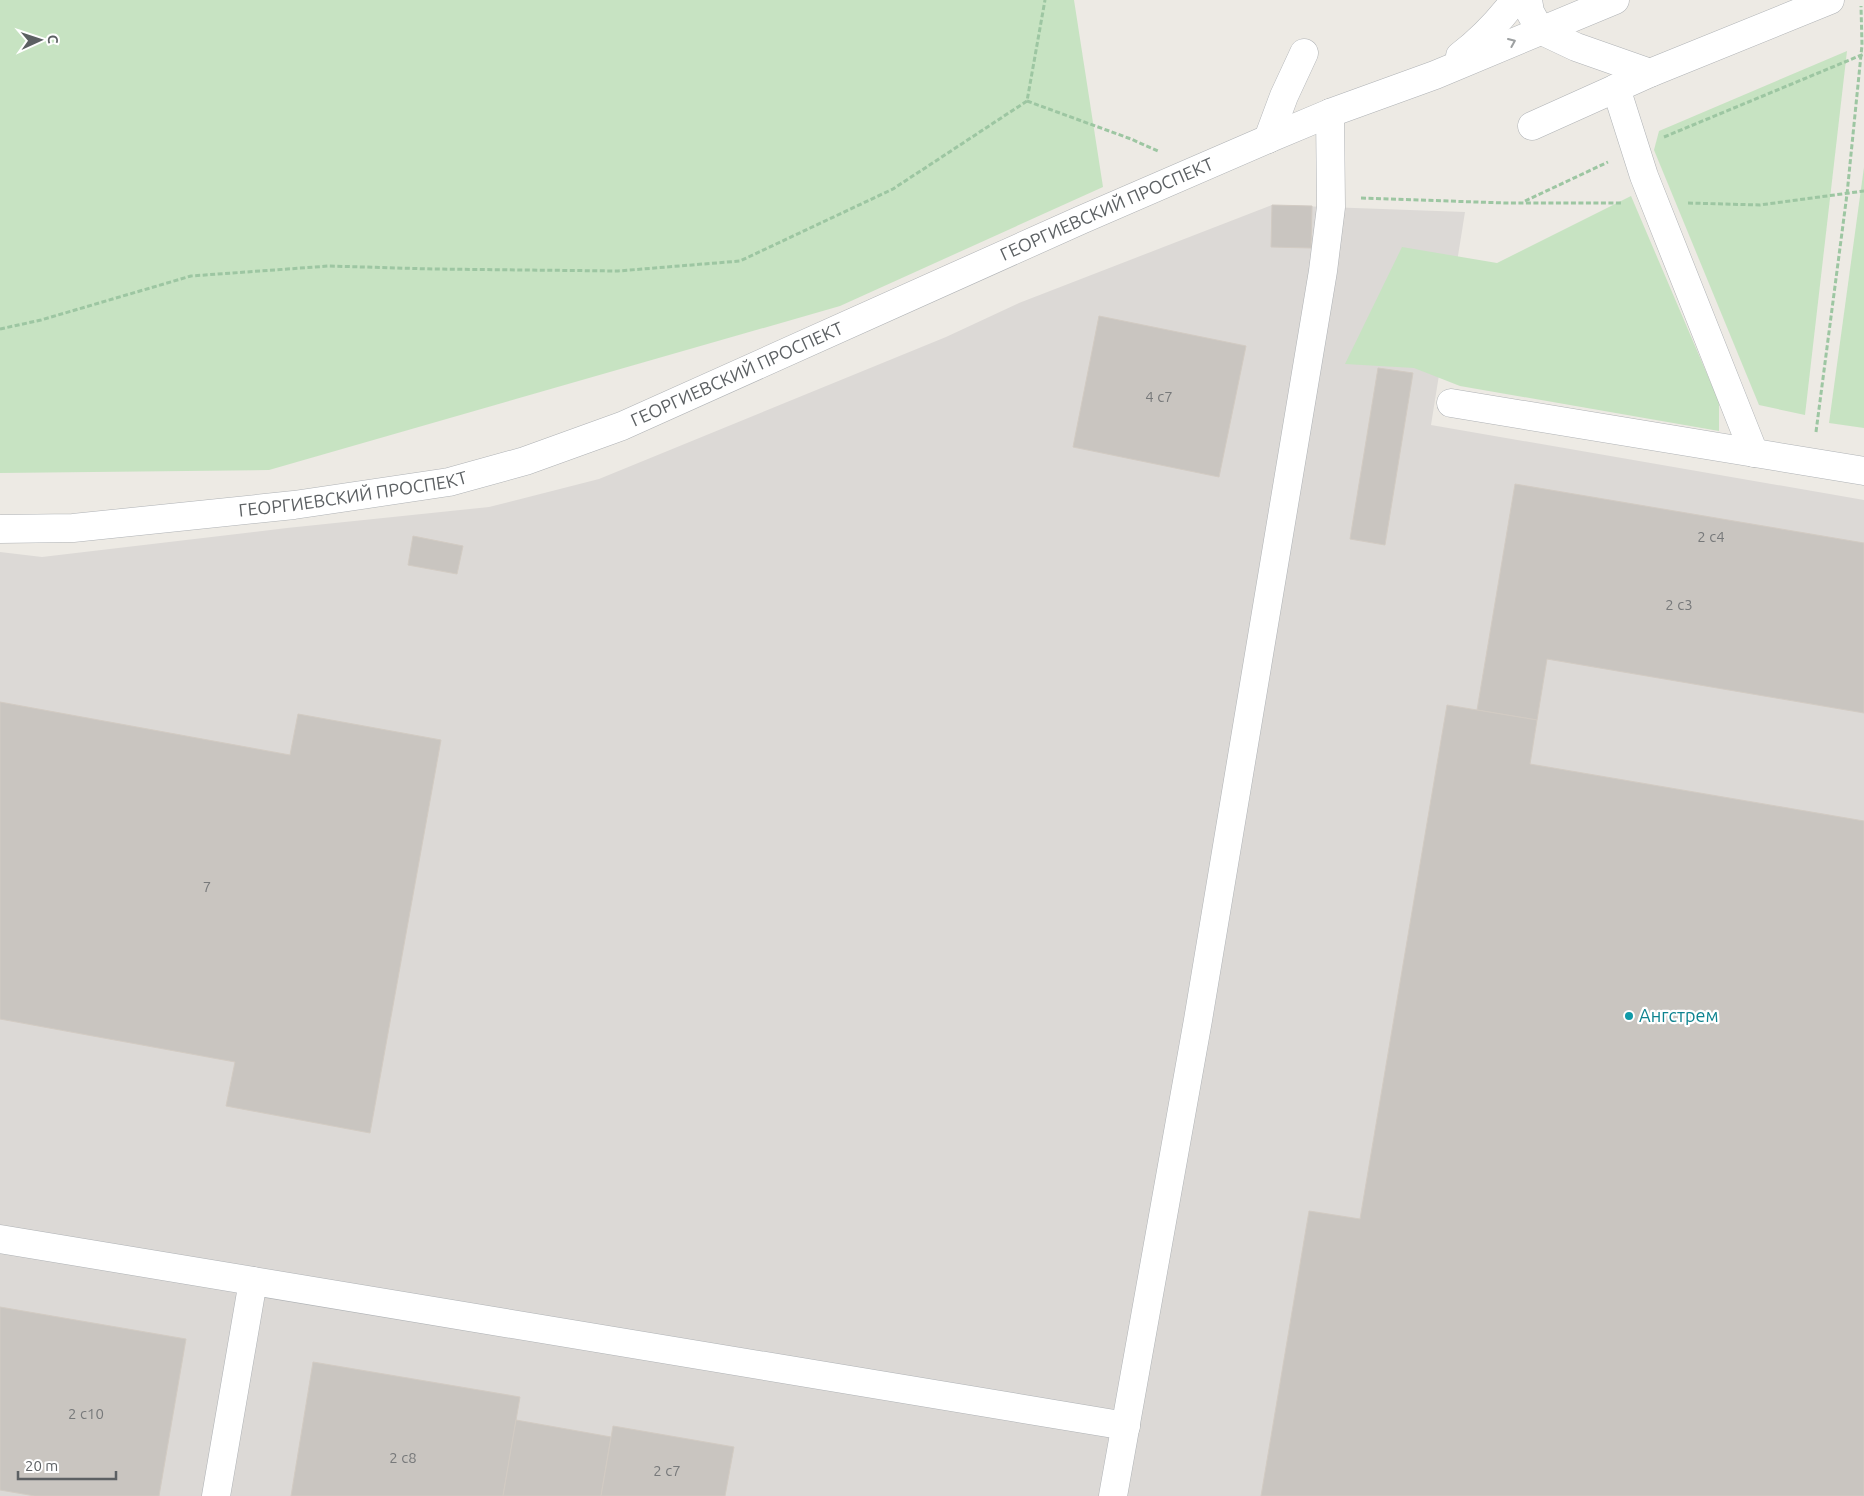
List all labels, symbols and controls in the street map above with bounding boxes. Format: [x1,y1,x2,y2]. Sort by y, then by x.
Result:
north arrow [15,15,65,65]
text: С [45,34,61,44]
one-way arrow [1507,37,1516,48]
street label: ГЕОРГИЕВСКИЙ ПРОСПЕКТ [997,153,1216,264]
street label: ГЕОРГИЕВСКИЙ ПРОСПЕКТ [627,317,846,430]
house number: 4 с7 [1145,388,1173,405]
street label: ГЕОРГИЕВСКИЙ ПРОСПЕКТ [238,466,469,520]
house number: 2 с4 [1697,528,1725,545]
house number: 2 с3 [1665,596,1693,613]
house number: 7 [203,878,211,895]
place label: Ангстрем [1639,1005,1719,1025]
marker: Ангстрем [1623,1010,1635,1022]
house number: 2 с10 [68,1405,104,1422]
scale bar [18,1448,115,1480]
house number: 2 с8 [389,1449,417,1466]
text: 20 m [25,1457,58,1474]
house number: 2 с7 [653,1462,681,1479]

